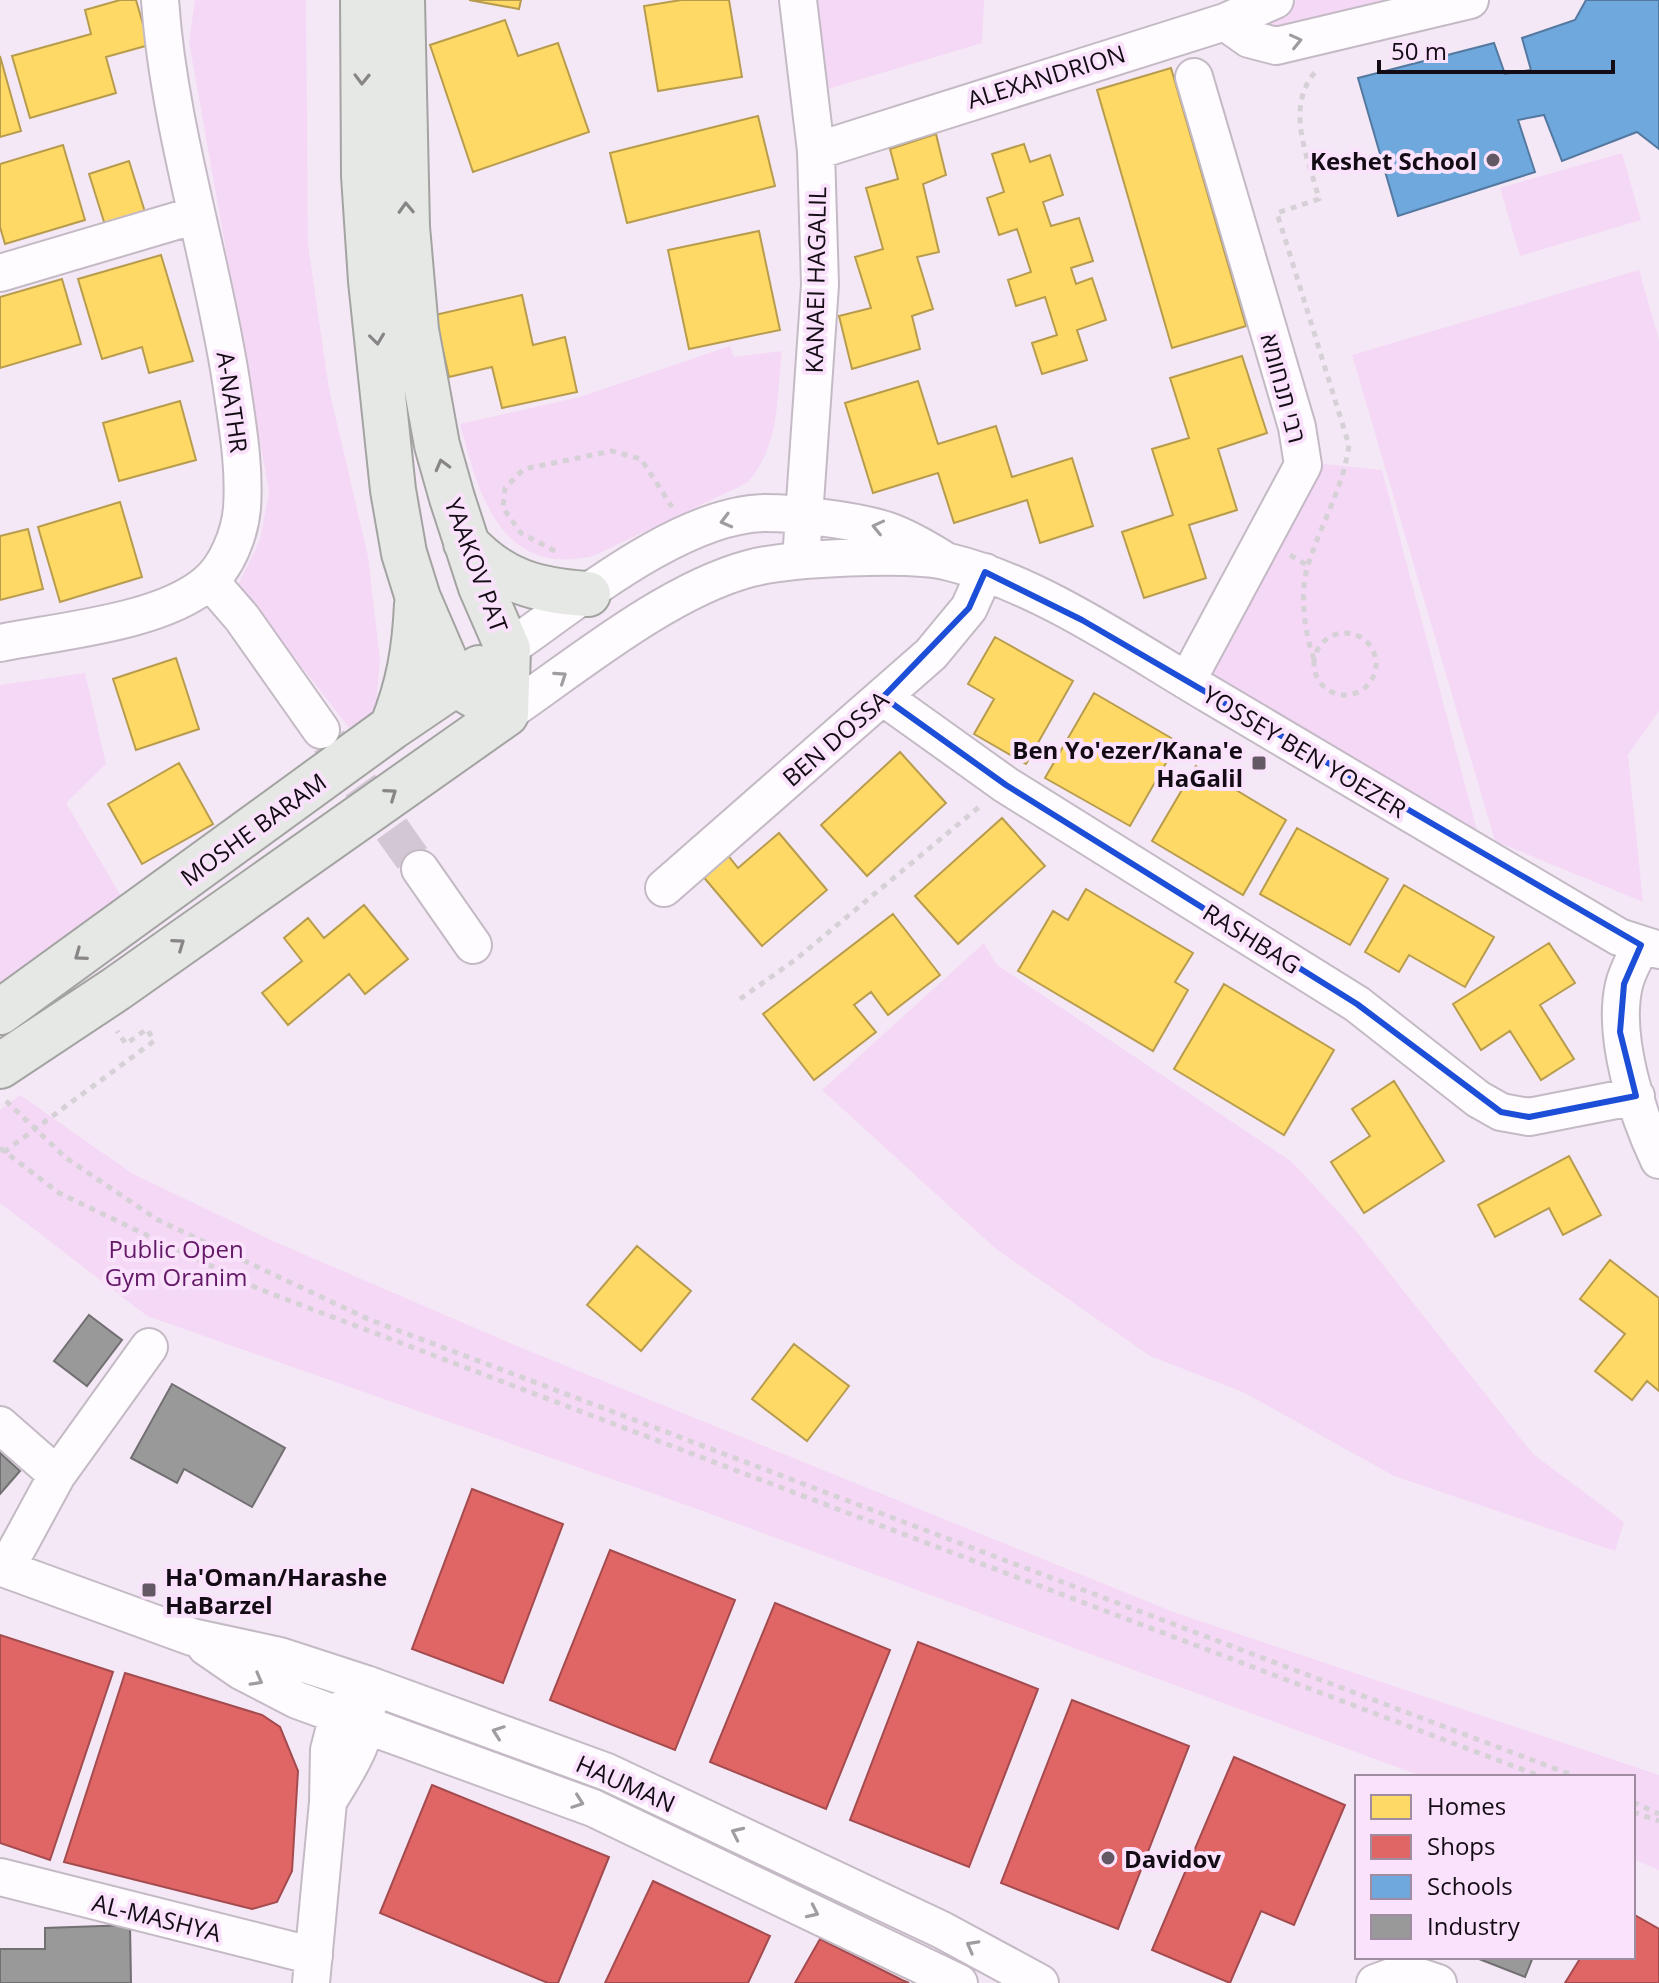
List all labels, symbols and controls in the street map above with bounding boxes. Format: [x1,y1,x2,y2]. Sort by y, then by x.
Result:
scale bar [1379,24,1613,74]
one-way arrow [1289,34,1303,51]
text: 50 m [1391,34,1447,67]
street label: ALEXANDRION [963,36,1129,116]
one-way arrow [353,73,371,86]
place label: Keshet School [1310,144,1477,177]
marker: Keshet School [1484,151,1502,169]
street label: KANAEI HAGALIL [797,186,833,374]
one-way arrow [397,201,414,214]
street label: רבי תנחומא [1254,330,1314,446]
one-way arrow [369,333,386,346]
street label: A-NATHR [210,349,256,455]
one-way arrow [435,458,452,472]
street label: YAAKOV PAT [437,493,517,637]
one-way arrow [720,511,734,528]
one-way arrow [872,519,885,536]
one-way arrow [552,672,566,687]
street label: YOSSEY BEN YOEZER [1197,677,1413,825]
street label: BEN DOSSA [775,682,896,793]
place label: Ben Yo'ezer/Kana'e HaGalil [1012,733,1243,794]
marker: Ben Yo'ezer/Kana'e HaGalil [1250,754,1268,772]
street label: MOSHE BARAM [173,765,333,893]
one-way arrow [383,789,397,804]
street label: RASHBAG [1197,895,1307,981]
one-way arrow [171,939,185,954]
one-way arrow [75,945,89,960]
park label: Public Open Gym Oranim [105,1232,247,1293]
place label: Ha'Oman/Harashe HaBarzel [165,1560,387,1621]
marker: Ha'Oman/Harashe HaBarzel [140,1581,158,1599]
one-way arrow [248,1670,263,1685]
one-way arrow [492,1725,506,1742]
street label: HAUMAN [571,1747,681,1819]
legend [1355,1775,1635,1959]
text: Homes [1427,1789,1506,1822]
one-way arrow [570,1792,584,1809]
one-way arrow [731,1827,746,1843]
text: Shops [1427,1829,1495,1862]
place label: Davidov [1124,1842,1221,1875]
marker: Davidov [1099,1849,1117,1867]
text: Schools [1427,1869,1513,1902]
street label: AL-MASHYA [89,1885,226,1949]
one-way arrow [805,1902,820,1918]
text: Industry [1427,1909,1521,1942]
one-way arrow [965,1940,980,1955]

